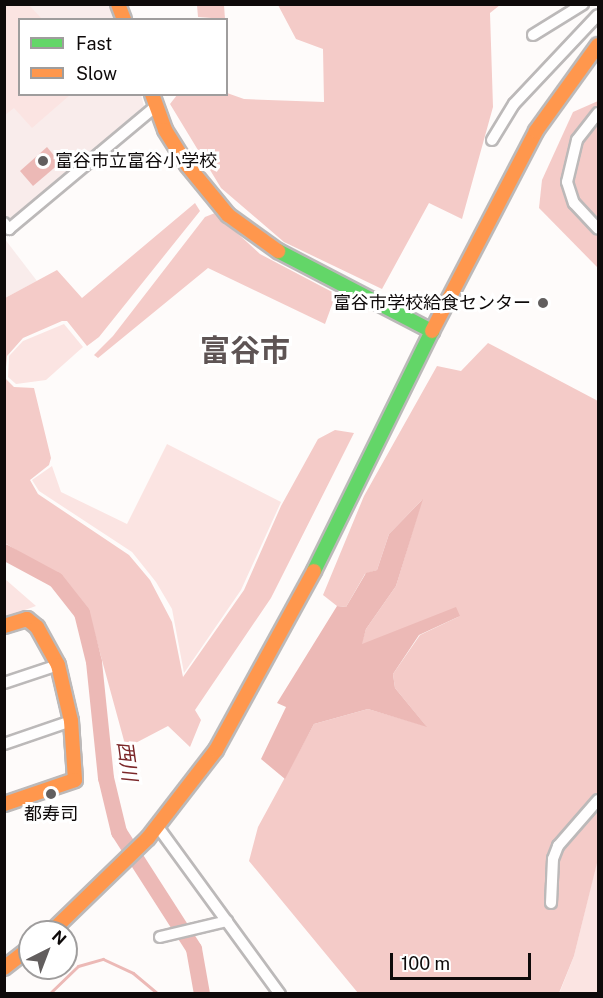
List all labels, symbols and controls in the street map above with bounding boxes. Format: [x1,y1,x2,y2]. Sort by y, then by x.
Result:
legend [18,18,228,96]
text: Fast [76,33,112,54]
text: Slow [76,63,117,84]
place label: 富谷市立富谷小学校 [55,150,217,172]
marker: 富谷市立富谷小学校 [36,154,50,168]
place label: 富谷市学校給食センター [333,292,531,314]
marker: 富谷市学校給食センター [536,296,550,310]
district label: 富谷市 [200,332,290,368]
water label: 西川 [112,740,142,782]
marker: 都寿司 [44,787,58,801]
place label: 都寿司 [24,803,78,825]
north arrow [18,920,78,980]
text: N [48,926,70,949]
scale bar [393,941,534,979]
text: 100 m [401,953,450,974]

